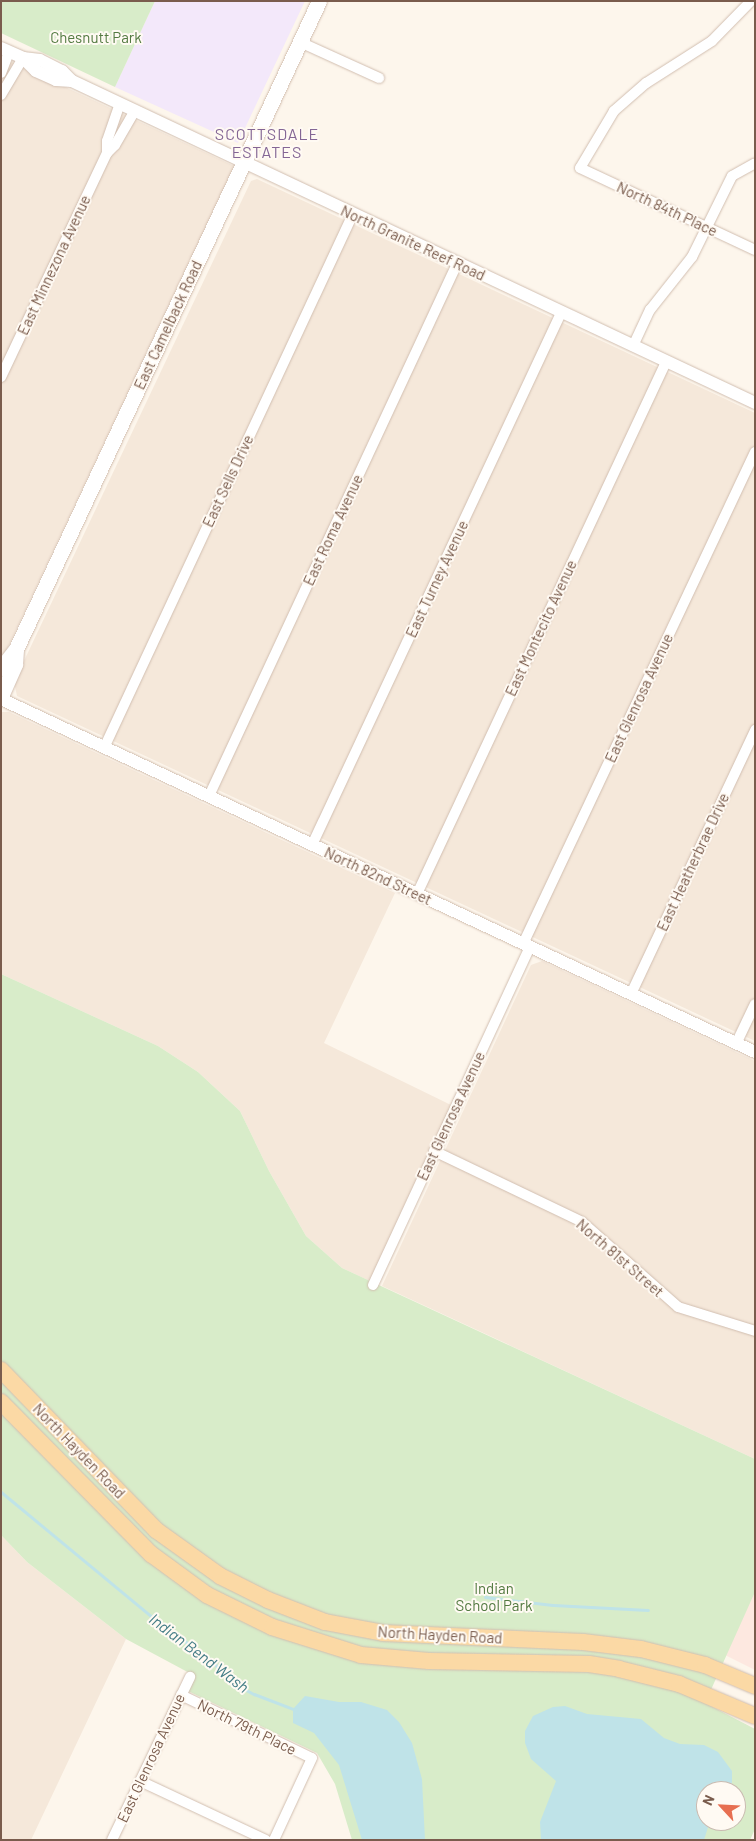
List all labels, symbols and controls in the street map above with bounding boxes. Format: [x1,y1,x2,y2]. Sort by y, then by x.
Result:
park label: Chesnutt Park [50,29,142,47]
district label: SCOTTSDALE ESTATES [214,124,320,162]
street label: North 84th Place [614,178,720,240]
street label: East Minnezona Avenue [14,192,94,338]
street label: North Granite Reef Road [338,202,488,284]
street label: East Camelback Road [130,258,206,392]
street label: East Sells Drive [199,432,257,530]
street label: East Roma Avenue [299,472,367,588]
street label: East Turney Avenue [402,518,472,640]
street label: East Montecito Avenue [502,557,580,699]
street label: East Glenrosa Avenue [601,631,677,765]
street label: East Heatherbrae Drive [653,790,733,934]
street label: North 82nd Street [321,843,435,909]
street label: East Glenrosa Avenue [413,1049,489,1183]
street label: North 81st Street [573,1215,667,1301]
street label: North Hayden Road [29,1400,129,1502]
park label: Indian School Park [456,1579,532,1614]
water label: Indian Bend Wash [145,1609,253,1697]
street label: North Hayden Road [377,1623,503,1647]
street label: East Glenrosa Avenue [113,1691,189,1825]
street label: North 79th Place [195,1695,299,1759]
north arrow [696,1781,746,1831]
text: N [698,1792,718,1808]

